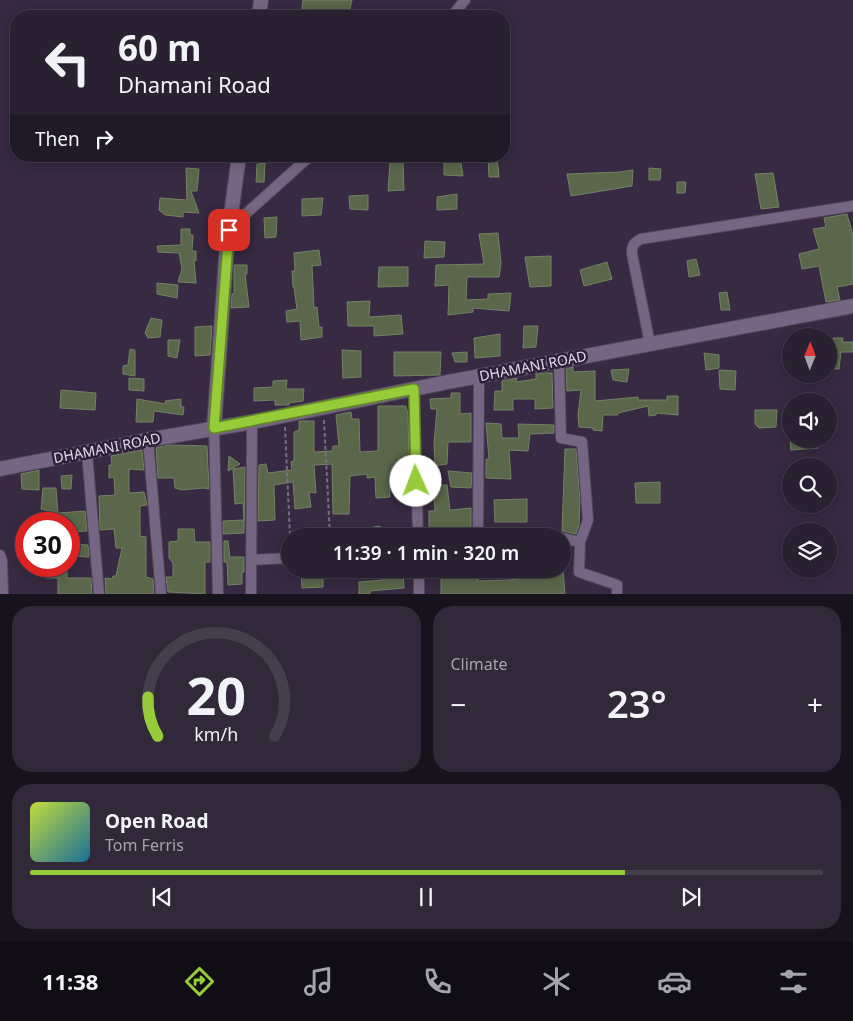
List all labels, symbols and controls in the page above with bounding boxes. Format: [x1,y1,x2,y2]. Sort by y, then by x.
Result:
text: 60 m [118,24,201,71]
icon: left [35,30,100,95]
text: Dhamani Road [118,69,271,99]
icon: right [90,125,118,153]
text: Then [35,126,80,152]
pin [208,209,250,251]
icon: arrive [215,216,243,244]
north arrow [782,328,838,382]
map controls [782,328,837,578]
street label: DHAMANI ROAD [478,346,588,385]
button: sound [782,393,837,448]
street label: DHAMANI ROAD [52,428,162,467]
position arrow [389,454,441,506]
button: search [782,458,837,513]
speed limit sign: 30 [15,512,80,577]
button: layers [782,523,837,578]
text: 11:39 · 1 min · 320 m [333,540,519,566]
text: Climate [451,653,508,675]
text: 20 [187,659,246,730]
text: 23° [607,677,667,729]
text: − [451,685,467,723]
text: + [807,685,823,723]
text: km/h [194,722,238,746]
text: Open Road [105,808,208,834]
text: Tom Ferris [105,834,184,856]
icon: previous [148,883,176,911]
icon: pause [412,883,440,911]
icon: next [677,883,705,911]
icon: directions [182,964,217,999]
icon: music [301,964,336,999]
icon: phone [420,964,455,999]
icon: climate [539,964,574,999]
icon: car [657,964,692,999]
icon: filters [776,964,811,999]
text: 11:38 [42,966,98,996]

